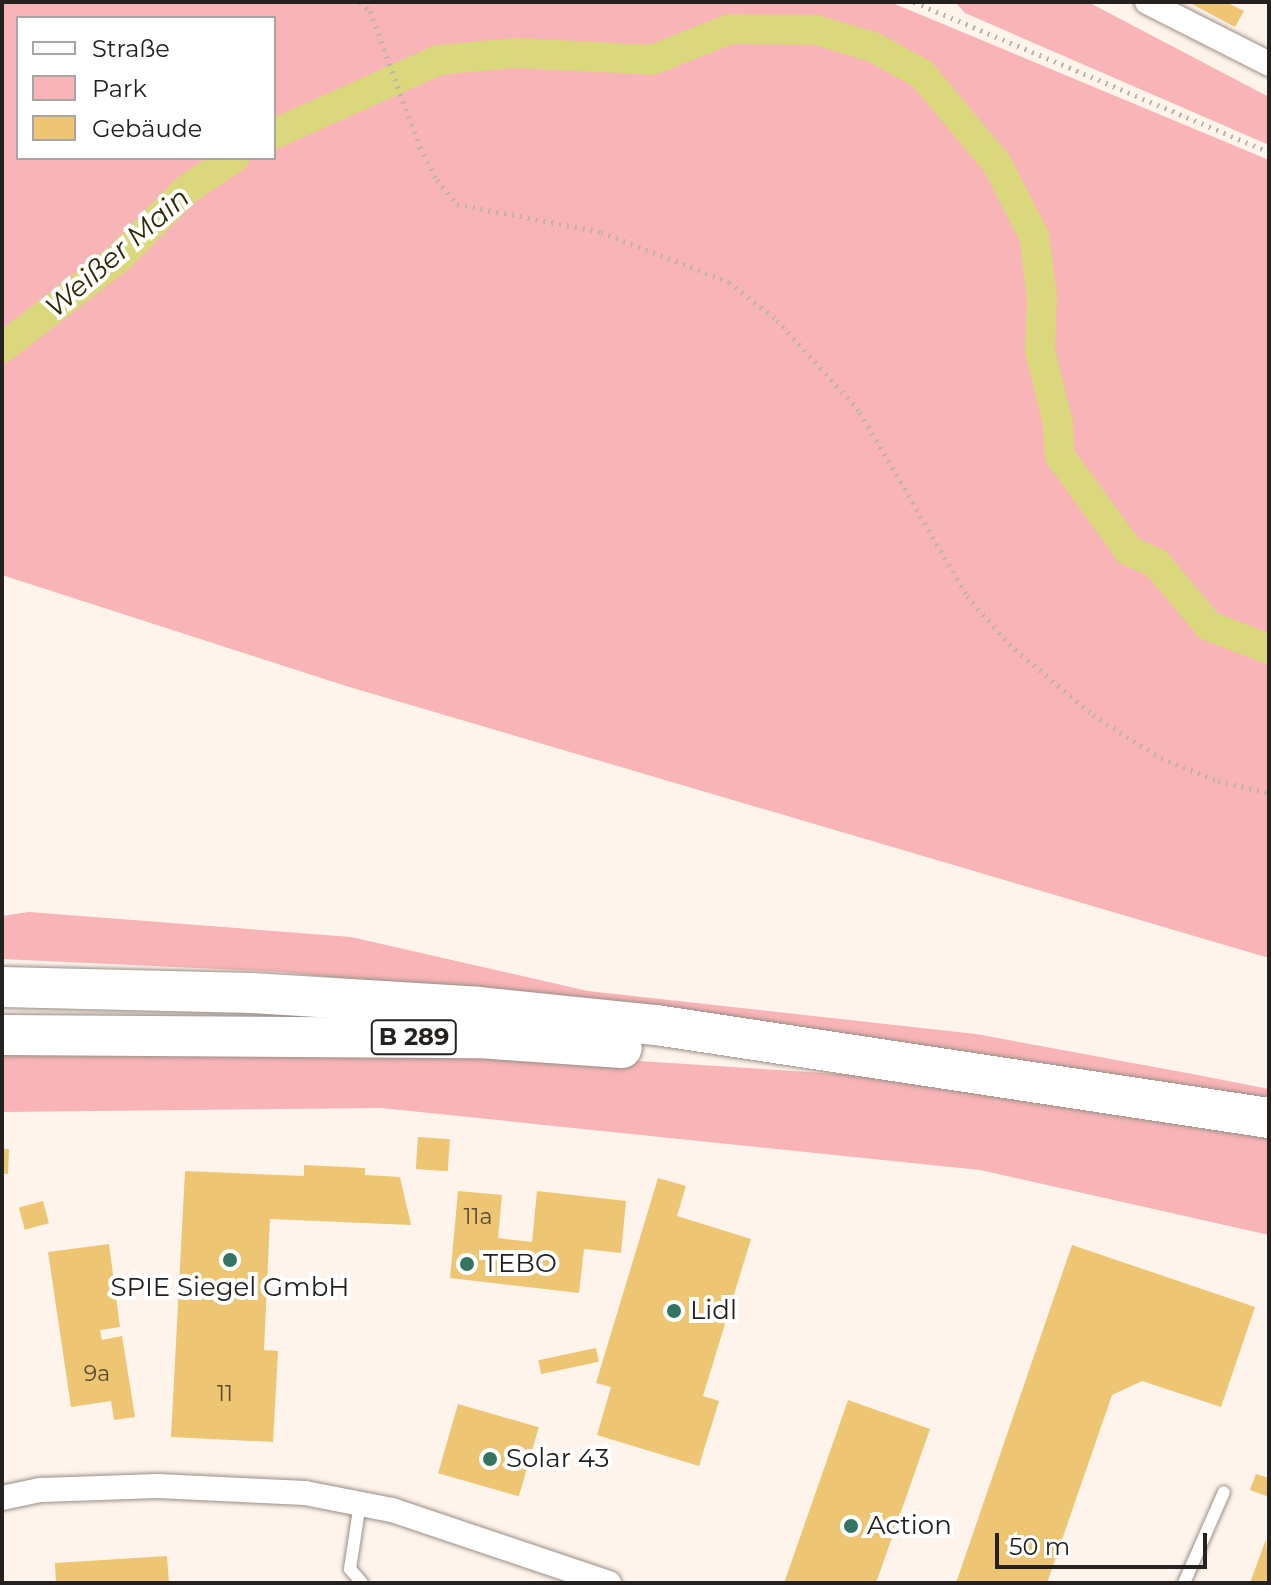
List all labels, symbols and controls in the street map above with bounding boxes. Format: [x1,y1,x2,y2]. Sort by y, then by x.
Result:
legend [16,16,276,160]
text: Straße [92,34,170,63]
text: Park [92,74,147,103]
text: Gebäude [92,114,202,143]
water label: Weißer Main [38,180,196,324]
road number: B 289 [370,1017,458,1057]
house number: 11a [464,1204,492,1230]
place label: TEBO [483,1248,557,1280]
marker: SPIE Siegel GmbH [221,1251,239,1269]
marker: TEBO [458,1255,476,1273]
place label: SPIE Siegel GmbH [111,1272,349,1304]
place label: Lidl [690,1295,737,1327]
marker: Lidl [665,1302,683,1320]
house number: 9a [84,1361,110,1387]
house number: 11 [217,1381,233,1407]
place label: Solar 43 [506,1443,609,1475]
marker: Solar 43 [481,1450,499,1468]
place label: Action [867,1510,952,1542]
marker: Action [842,1517,860,1535]
scale bar [999,1517,1211,1567]
text: 50 m [1009,1532,1070,1561]

